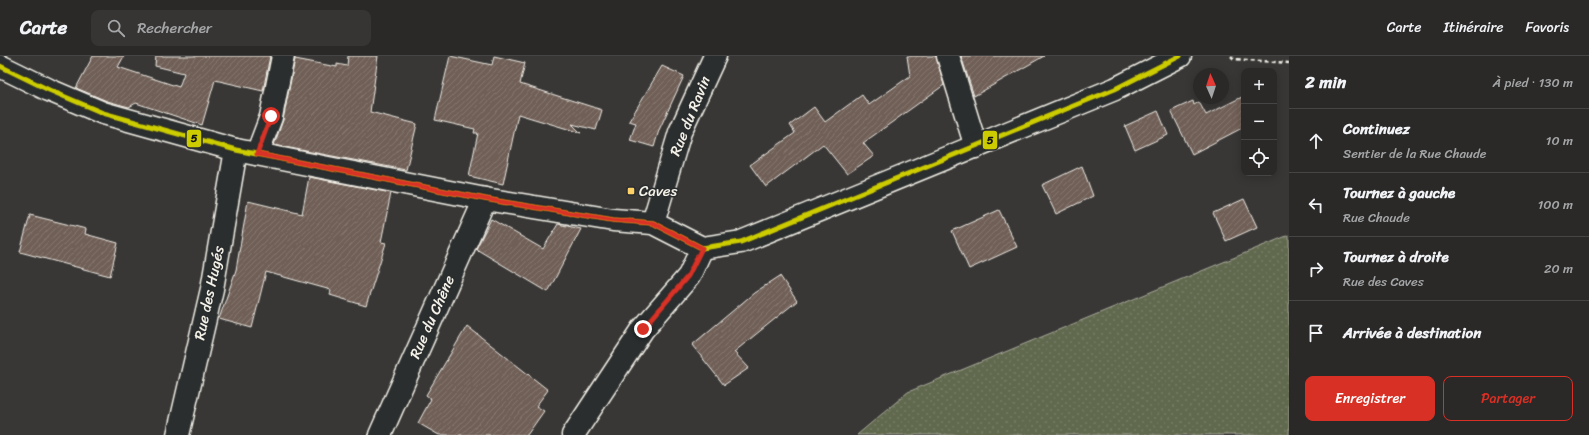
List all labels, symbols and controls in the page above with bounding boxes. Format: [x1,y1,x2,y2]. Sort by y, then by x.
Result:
search box [91,10,371,46]
text: Carte [20,11,67,44]
text: Rechercher [137,15,212,41]
text: Carte [1387,15,1422,40]
text: Itinéraire [1444,15,1503,40]
text: Favoris [1525,15,1569,40]
icon: search [105,17,127,39]
text: 2 min [1305,67,1346,97]
north arrow [1193,68,1229,104]
map controls [1241,68,1277,176]
button: + [1241,68,1277,104]
text: À pied · 130 m [1493,71,1573,94]
street label: Rue du Ravin [662,72,718,160]
button: − [1241,104,1277,140]
route start [262,107,280,125]
text: Continuez [1343,116,1410,142]
line badge: 5 [186,129,202,148]
text: 5 [191,129,198,148]
text: 10 m [1546,129,1573,152]
line badge: 5 [982,130,998,150]
icon: ahead [1305,130,1327,152]
text: 5 [987,131,994,150]
button: locate [1241,140,1277,176]
text: Sentier de la Rue Chaude [1343,142,1487,165]
place label: Caves [639,178,678,204]
text: Tournez à gauche [1343,180,1455,206]
marker: Caves [626,186,636,196]
text: 100 m [1538,193,1573,216]
icon: left [1305,194,1327,216]
text: Rue Chaude [1343,206,1410,229]
street label: Rue des Hugés [186,243,232,342]
text: Tournez à droite [1343,244,1449,270]
text: 20 m [1544,257,1573,280]
icon: right [1305,258,1327,280]
text: Rue des Caves [1343,270,1424,293]
street label: Rue du Chêne [402,271,462,363]
route end [634,320,652,338]
text: Arrivée à destination [1343,320,1481,346]
icon: arrive [1305,322,1327,344]
button: Enregistrer [1305,376,1435,421]
button: Partager [1443,376,1573,421]

